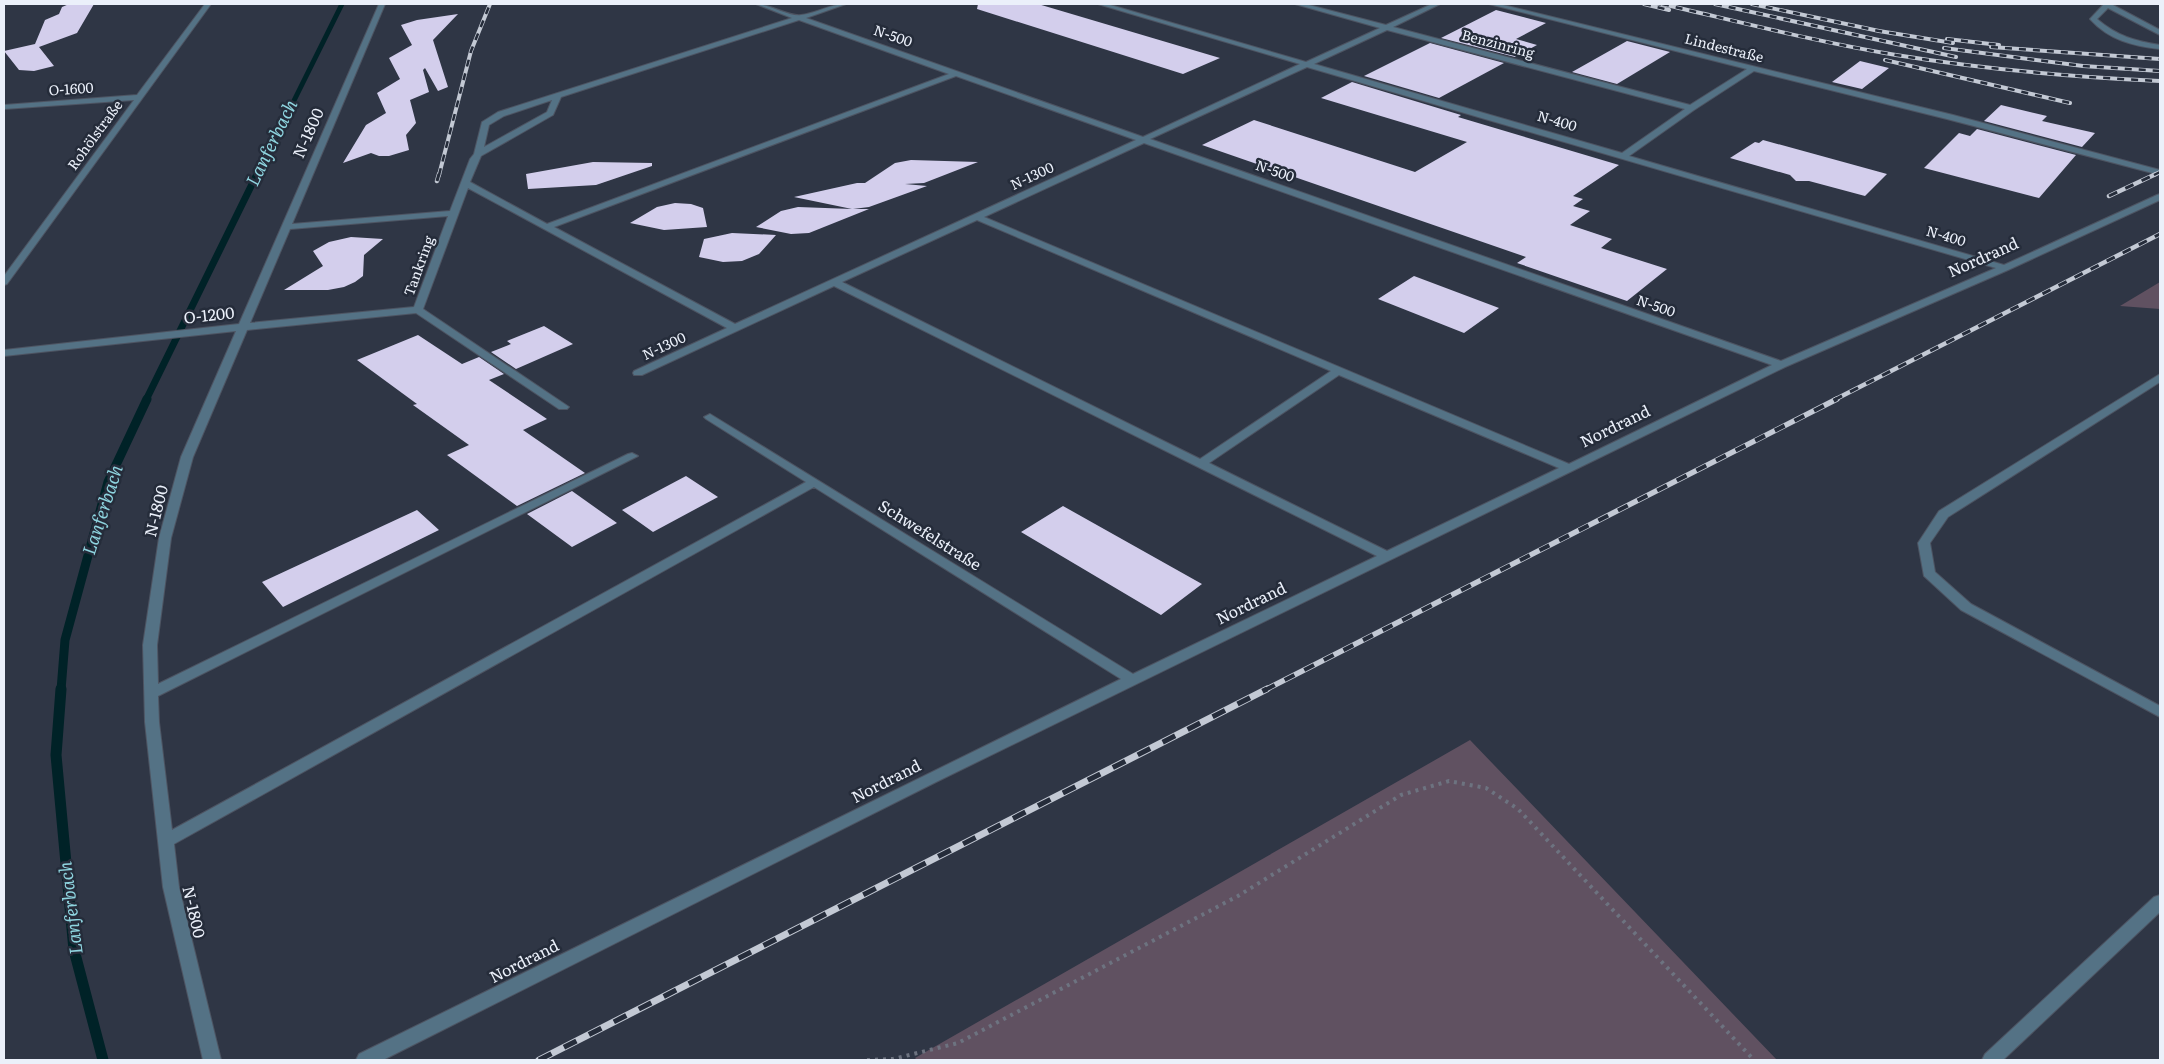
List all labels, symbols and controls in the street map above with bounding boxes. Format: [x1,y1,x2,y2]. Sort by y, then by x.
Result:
street label: N-500 [871,19,915,51]
street label: Benzinring [1460,24,1537,62]
street label: Lindestraße [1683,28,1766,66]
street label: O-1600 [48,76,94,100]
water label: Lanferbach [238,94,303,190]
street label: Rohölstraße [62,95,126,173]
street label: N-1800 [285,104,329,162]
street label: N-400 [1535,105,1580,135]
street label: N-500 [1253,154,1297,186]
street label: N-1300 [1006,156,1057,194]
street label: N-400 [1924,220,1969,250]
street label: Nordrand [1943,230,2022,282]
street label: Tankring [398,233,438,299]
street label: N-500 [1634,289,1678,321]
street label: O-1200 [182,299,235,329]
street label: N-1300 [638,326,689,364]
street label: Nordrand [1575,398,1654,452]
water label: Lanferbach [74,461,129,558]
street label: N-1800 [137,482,173,539]
street label: Schwefelstraße [874,493,987,575]
street label: Nordrand [1211,575,1290,629]
street label: Nordrand [847,752,925,808]
water label: Lanferbach [50,860,89,956]
street label: N-1800 [177,883,213,940]
street label: Nordrand [485,932,563,988]

